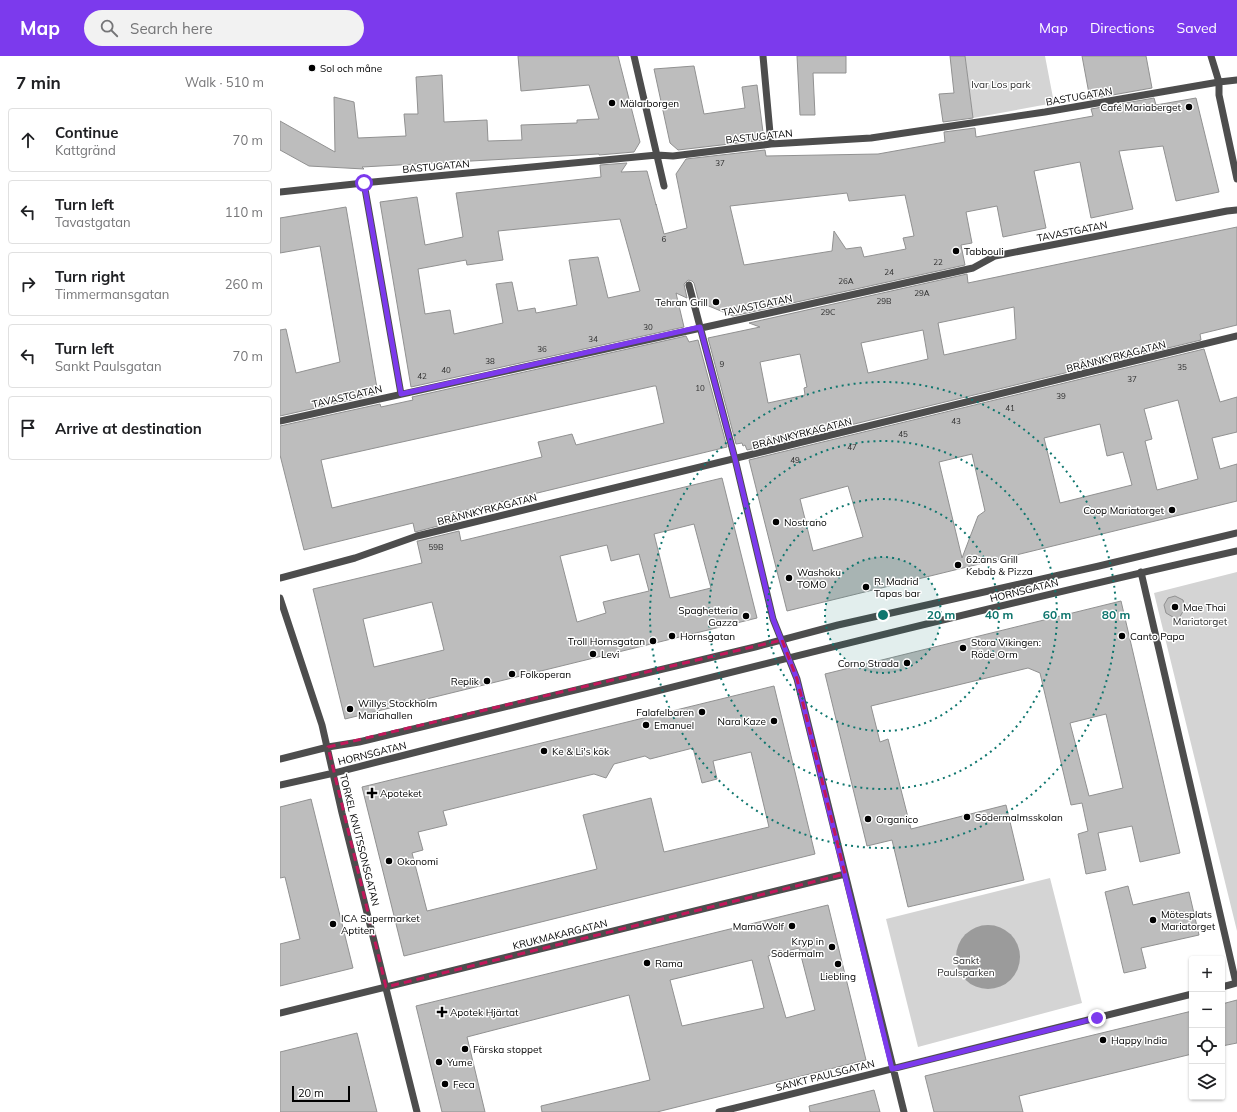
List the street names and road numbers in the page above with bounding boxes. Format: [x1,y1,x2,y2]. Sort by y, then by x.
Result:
street label: BASTUGATAN [1045,84,1113,109]
street label: BASTUGATAN [725,127,793,146]
street label: BASTUGATAN [402,157,470,176]
street label: TAVASTGATAN [1036,218,1108,245]
street label: TAVASTGATAN [721,292,793,319]
street label: BRÄNNKYRKAGATAN [1065,338,1167,375]
street label: TAVASTGATAN [311,382,383,411]
street label: BRÄNNKYRKAGATAN [751,415,853,452]
street label: BRÄNNKYRKAGATAN [436,491,538,528]
street label: HORNSGATAN [989,576,1060,605]
street label: HORNSGATAN [337,739,408,768]
street label: TORKEL KNUTSSONSGATAN [337,773,382,907]
street label: KRUKMAKARGATAN [511,916,609,953]
street label: SANKT PAULSGATAN [774,1057,876,1094]

